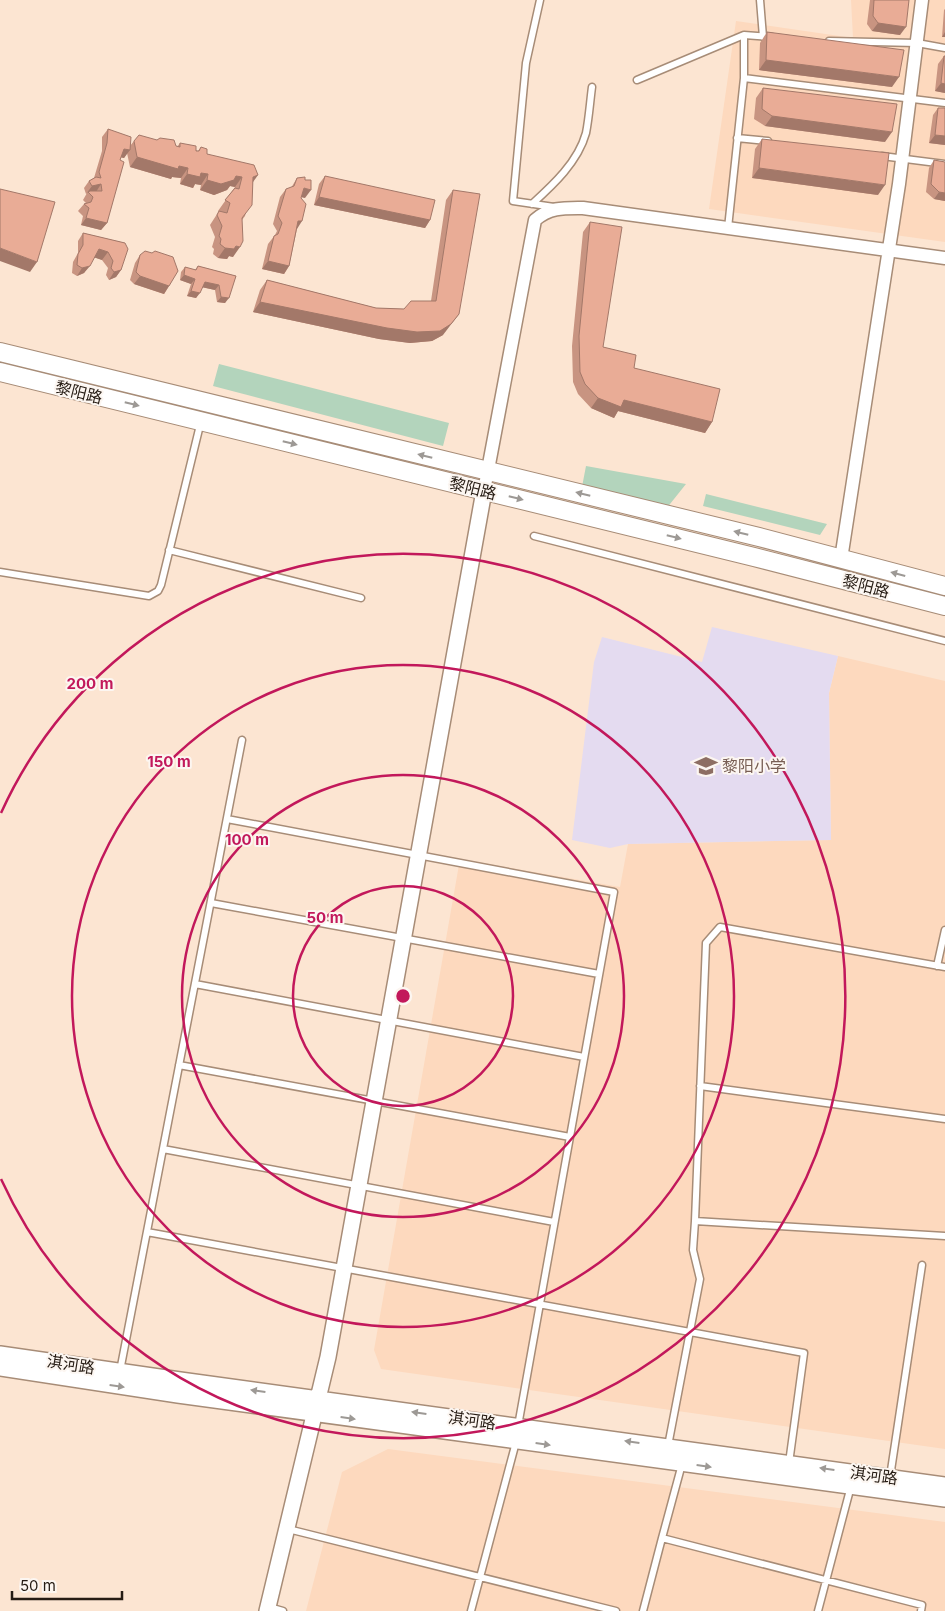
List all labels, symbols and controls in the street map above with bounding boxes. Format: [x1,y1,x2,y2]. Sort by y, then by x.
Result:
street label: 黎阳路 [53,376,105,408]
one-way arrow [125,401,140,409]
one-way arrow [283,439,298,447]
one-way arrow [417,452,432,460]
street label: 黎阳路 [447,472,499,504]
one-way arrow [575,490,590,498]
one-way arrow [508,495,523,503]
one-way arrow [733,529,748,537]
one-way arrow [666,533,681,541]
one-way arrow [890,569,905,577]
street label: 黎阳路 [840,570,892,602]
text: 200 m [67,674,113,693]
text: 150 m [147,752,191,771]
school or university icon: 黎阳小学 [693,753,719,779]
place label: 黎阳小学 [722,756,786,776]
text: 100 m [225,830,269,849]
text: 50 m [307,908,343,927]
centre of rings [394,987,412,1005]
street label: 淇河路 [46,1350,96,1378]
one-way arrow [110,1382,126,1390]
one-way arrow [249,1387,265,1395]
street label: 淇河路 [447,1407,497,1433]
one-way arrow [410,1409,426,1417]
one-way arrow [340,1414,356,1422]
one-way arrow [623,1438,639,1446]
one-way arrow [536,1441,552,1449]
one-way arrow [697,1462,713,1470]
street label: 淇河路 [849,1462,899,1488]
one-way arrow [819,1464,835,1472]
scale bar [12,1568,122,1600]
text: 50 m [20,1576,56,1595]

